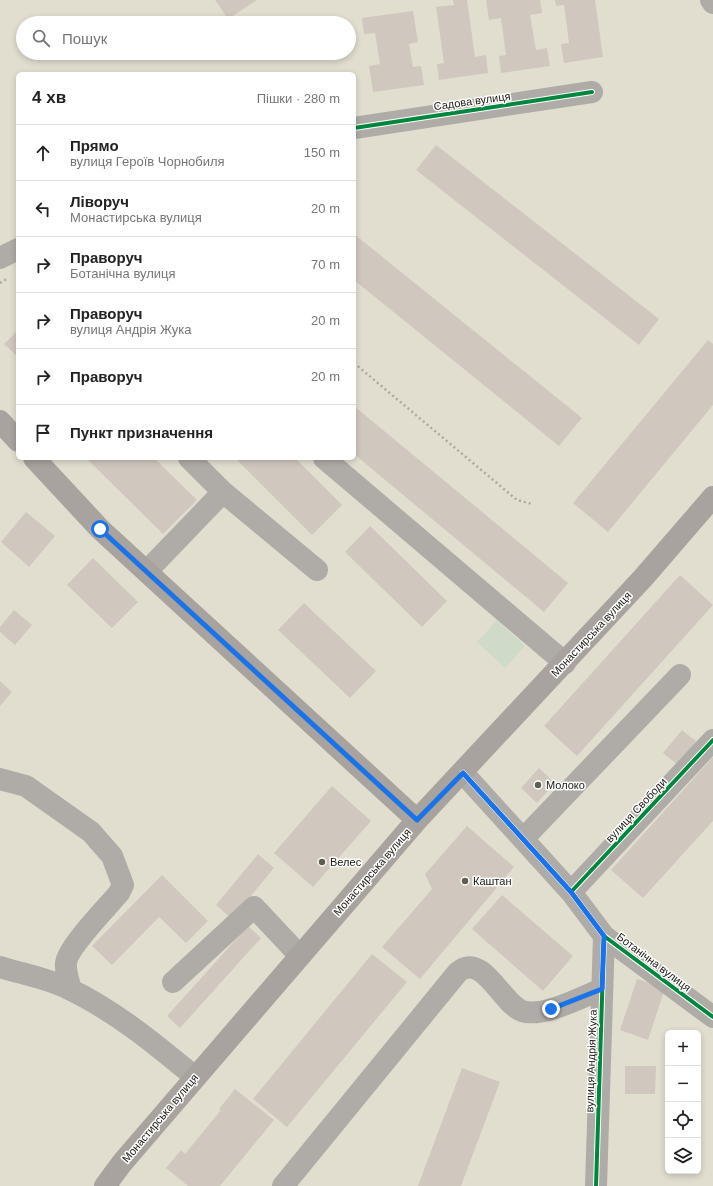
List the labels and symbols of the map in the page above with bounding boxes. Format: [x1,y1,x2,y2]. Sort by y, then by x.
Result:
street label: Садова вулиця [433,90,511,112]
route start [91,520,109,538]
street label: Монастирська вулиця [549,589,633,679]
street label: вулиця Свободи [603,775,669,845]
place label: Молоко [546,779,585,791]
marker: Молоко [533,780,543,790]
street label: Монастирська вулиця [331,826,413,918]
place label: Велес [330,856,362,868]
marker: Велес [317,857,327,867]
place label: Каштан [473,875,511,887]
marker: Каштан [460,876,470,886]
street label: Ботанічна вулиця [615,930,693,994]
route end [542,1000,560,1018]
street label: вулиця Андрія Жука [583,1009,599,1113]
street label: Монастирська вулиця [120,1071,200,1165]

